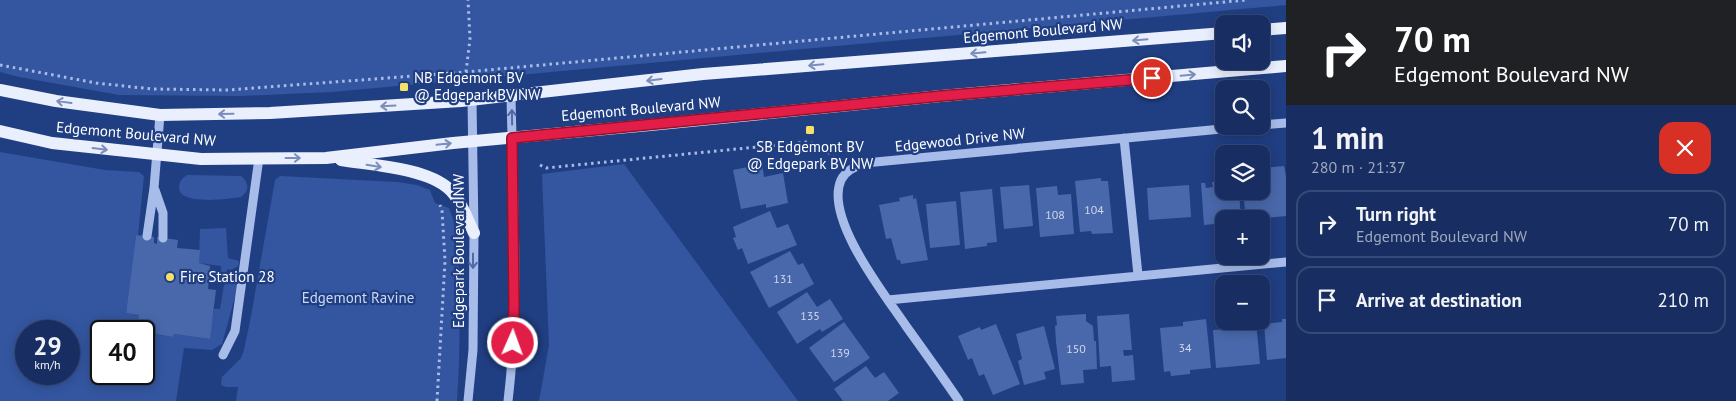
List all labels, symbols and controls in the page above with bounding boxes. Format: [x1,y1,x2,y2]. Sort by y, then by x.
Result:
street label: Edgemont Boulevard NW [962,14,1124,47]
map controls [1215,15,1270,330]
button: sound [1215,15,1270,70]
text: 70 m [1394,16,1471,62]
icon: right [1311,20,1376,85]
one-way arrow [1133,35,1149,45]
one-way arrow [971,48,987,57]
pin [1131,57,1173,99]
text: Edgemont Boulevard NW [1394,60,1629,88]
one-way arrow [809,61,825,70]
icon: arrive [1138,64,1166,92]
place label: NB Edgemont BV @ Edgepark BV NW [414,68,541,104]
one-way arrow [1179,70,1195,79]
one-way arrow [647,75,663,85]
button: search [1215,80,1270,135]
marker: NB Edgemont BV @ Edgepark BV NW [398,81,410,93]
street label: Edgemont Boulevard NW [560,92,722,125]
one-way arrow [57,97,73,107]
one-way arrow [381,101,397,110]
one-way arrow [218,109,234,119]
one-way arrow [507,110,516,126]
street label: Edgemont Boulevard NW [55,117,217,150]
text: 1 min [1311,118,1384,157]
button: close [1659,122,1711,174]
street label: Edgewood Drive NW [894,123,1027,156]
marker: SB Edgemont BV @ Edgepark BV NW [804,124,816,136]
place label: SB Edgemont BV @ Edgepark BV NW [747,137,874,173]
one-way arrow [436,139,452,149]
one-way arrow [91,144,107,154]
button: layers [1215,145,1270,200]
one-way arrow [284,153,300,163]
text: 280 m · 21:37 [1311,157,1406,177]
one-way arrow [366,161,382,171]
street label: Edgepark Boulevard NW [449,173,468,328]
house number: 104 [1084,202,1104,217]
text: Turn right [1356,202,1436,226]
house number: 108 [1045,207,1065,222]
button: + [1215,210,1270,265]
icon: right [1313,210,1341,238]
text: 70 m [1668,212,1709,236]
text: Edgemont Boulevard NW [1356,226,1527,246]
one-way arrow [468,252,478,269]
place label: Fire Station 28 [180,267,275,286]
marker: Fire Station 28 [164,271,176,283]
house number: 131 [773,271,793,286]
button: − [1215,275,1270,330]
icon: arrive [1313,286,1341,314]
park label: Edgemont Ravine [302,288,414,307]
text: Arrive at destination [1356,288,1522,312]
text: 210 m [1657,288,1709,312]
house number: 135 [800,308,820,323]
position arrow [486,316,538,368]
speed limit sign: 40 [90,320,155,385]
text: 29 [33,330,62,362]
house number: 34 [1178,340,1192,355]
house number: 150 [1066,341,1086,356]
house number: 139 [830,345,850,360]
text: km/h [34,357,61,372]

